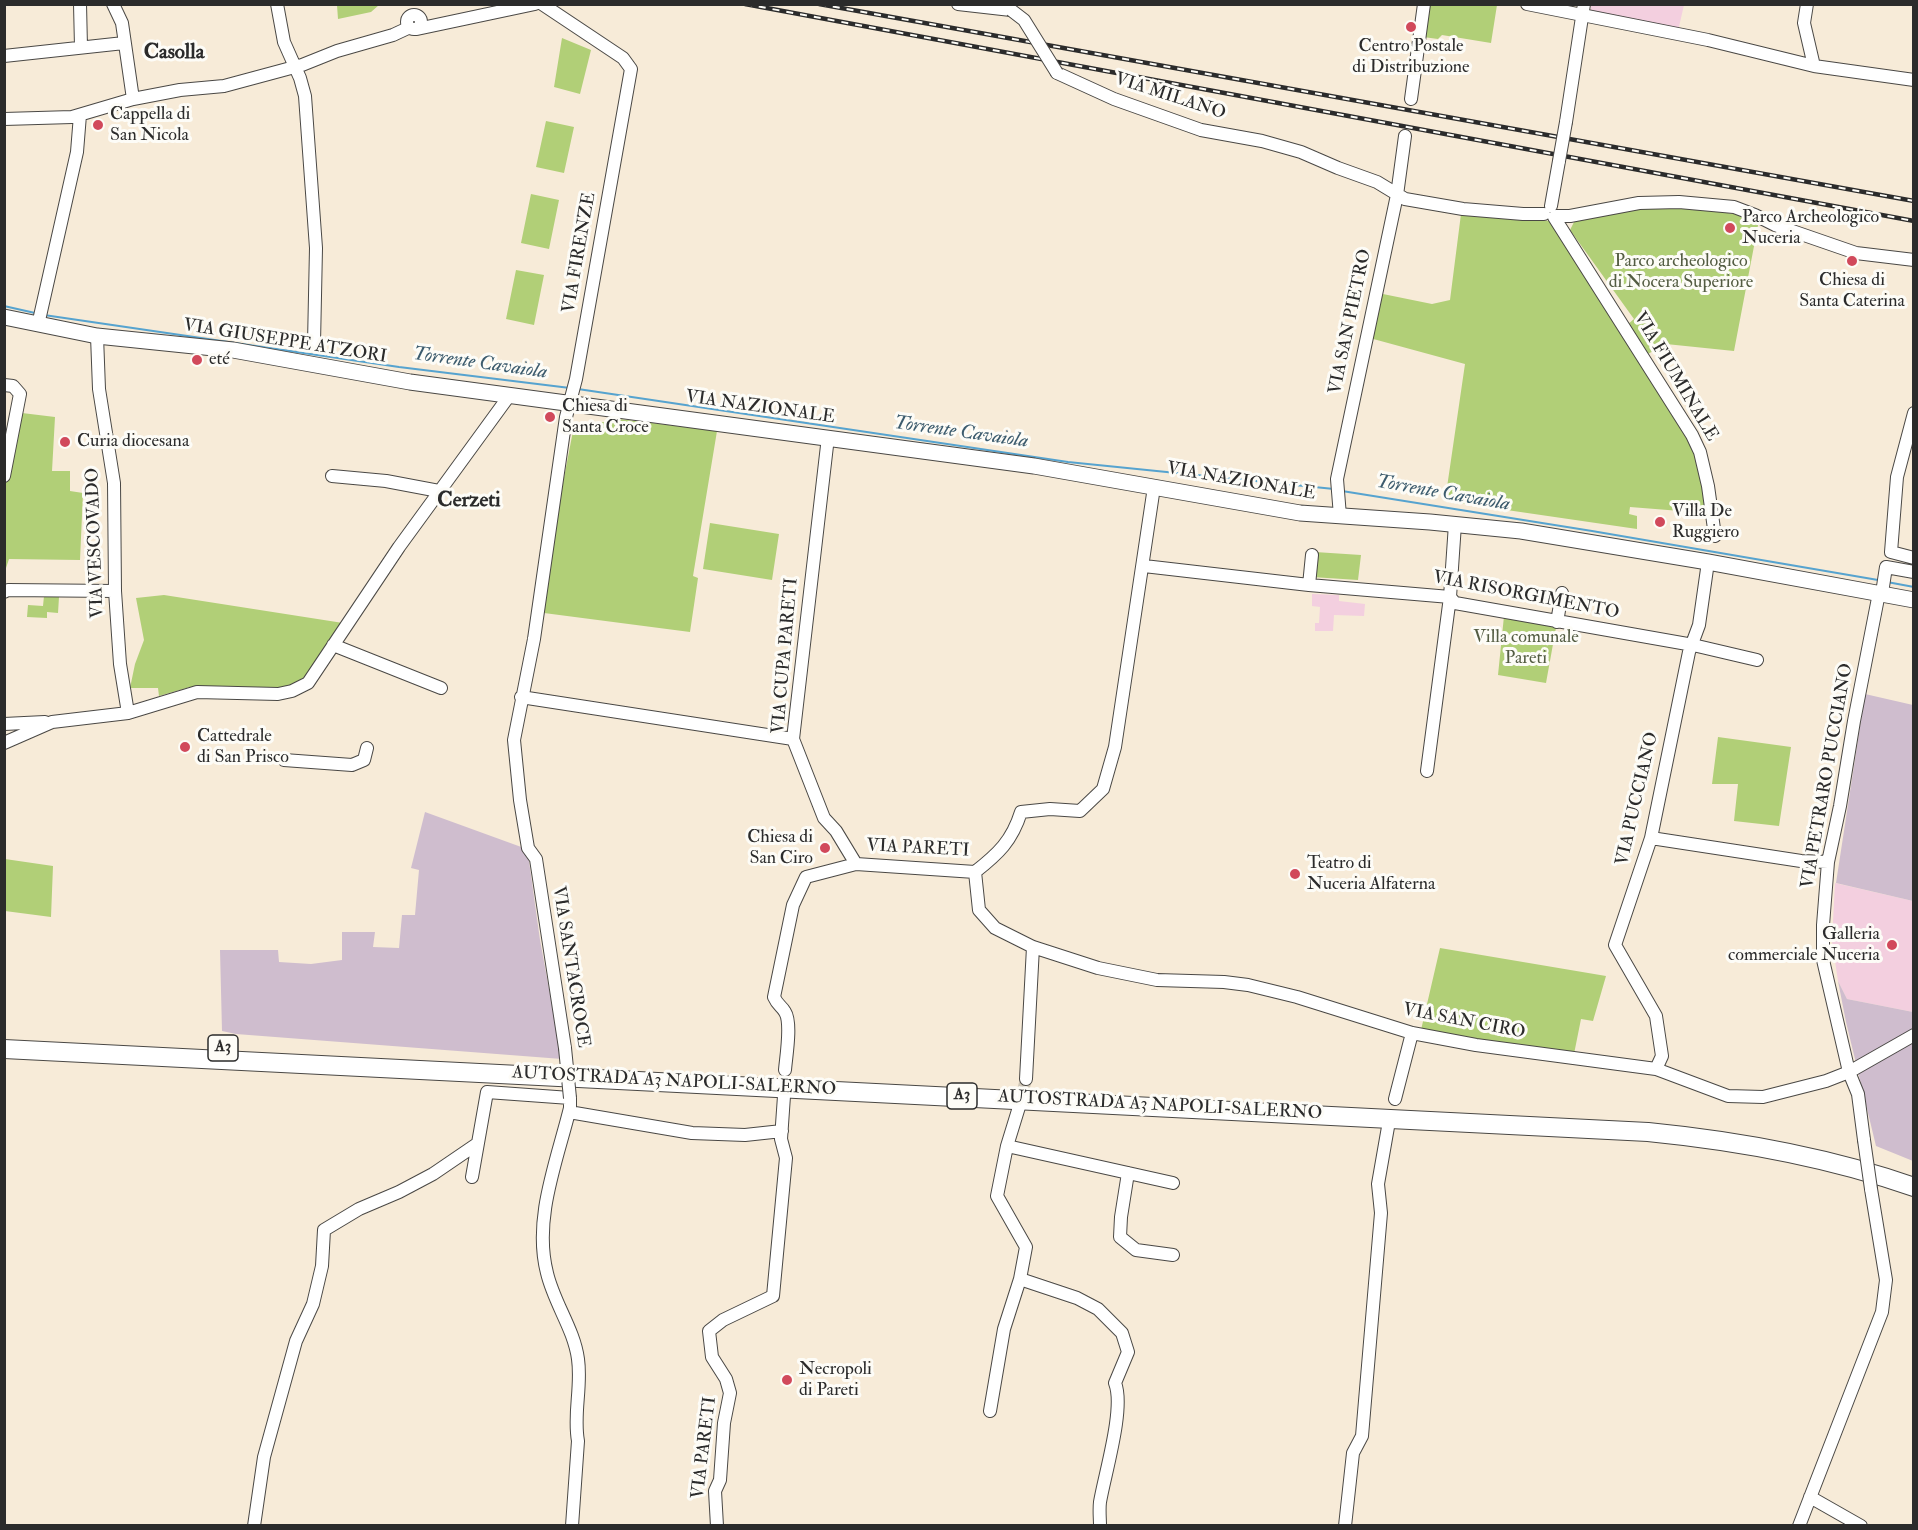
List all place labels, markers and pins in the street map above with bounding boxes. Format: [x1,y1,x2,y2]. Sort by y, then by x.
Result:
marker: Centro Postale di Distribuzione [1404,20,1418,34]
place label: Centro Postale di Distribuzione [1352,36,1470,78]
place label: Cappella di San Nicola [110,104,190,146]
marker: Cappella di San Nicola [91,118,105,132]
place label: Parco Archeologico Nuceria [1742,207,1879,250]
marker: Parco Archeologico Nuceria [1723,221,1737,235]
marker: Chiesa di Santa Caterina [1845,254,1859,268]
place label: Chiesa di Santa Caterina [1799,270,1905,312]
place label: eté [209,349,230,371]
marker: eté [190,353,204,367]
place label: Chiesa di Santa Croce [562,396,649,438]
marker: Chiesa di Santa Croce [543,410,557,424]
place label: Curia diocesana [77,431,189,453]
marker: Curia diocesana [58,435,72,449]
place label: Villa De Ruggiero [1672,501,1739,544]
marker: Villa De Ruggiero [1653,515,1667,529]
place label: Cattedrale di San Prisco [197,726,289,768]
marker: Cattedrale di San Prisco [178,740,192,754]
place label: Chiesa di San Ciro [747,827,813,870]
marker: Chiesa di San Ciro [818,841,832,855]
place label: Teatro di Nuceria Alfaterna [1307,853,1436,896]
marker: Teatro di Nuceria Alfaterna [1288,867,1302,881]
place label: Galleria commerciale Nuceria [1728,924,1880,966]
marker: Galleria commerciale Nuceria [1885,938,1899,952]
place label: Necropoli di Pareti [799,1359,872,1402]
marker: Necropoli di Pareti [780,1373,794,1387]

